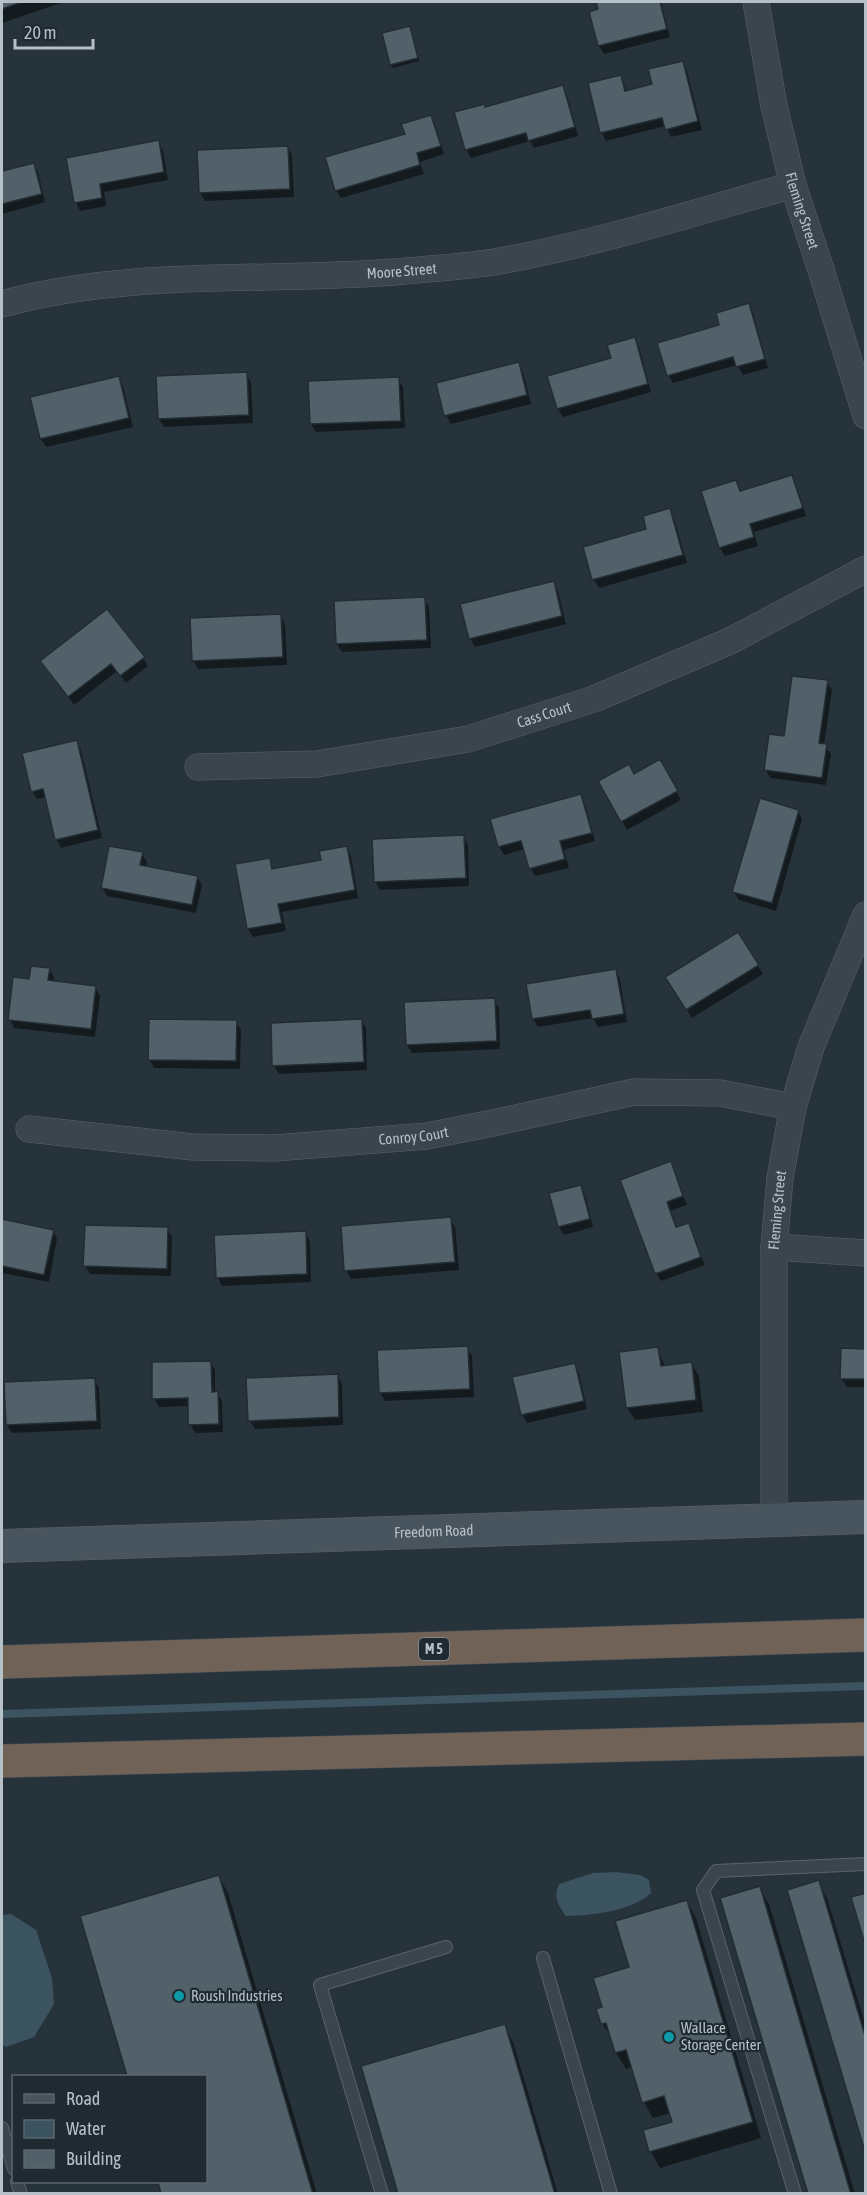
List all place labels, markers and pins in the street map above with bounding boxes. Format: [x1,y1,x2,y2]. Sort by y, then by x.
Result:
place label: Roush Industries [191,1987,282,2004]
marker: Roush Industries [172,1989,186,2003]
place label: Wallace Storage Center [681,2019,761,2053]
marker: Wallace Storage Center [662,2030,676,2044]

